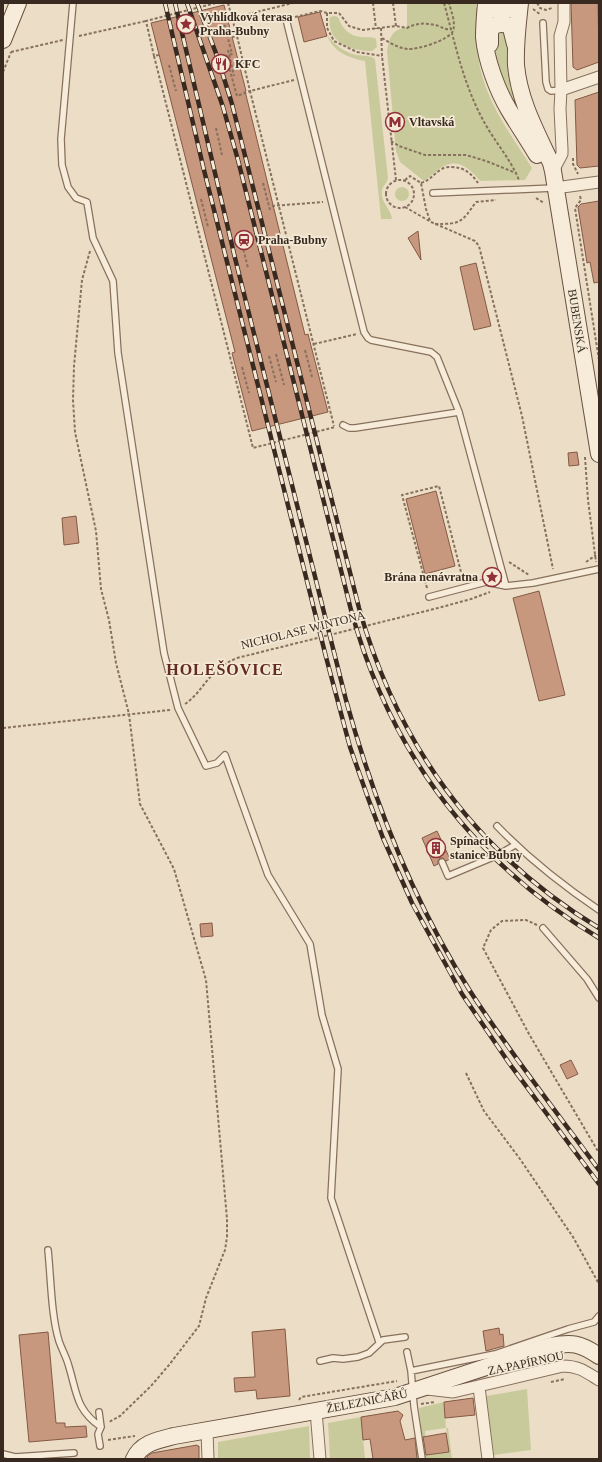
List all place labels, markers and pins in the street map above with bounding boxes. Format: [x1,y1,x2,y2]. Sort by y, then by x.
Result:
place label: Vyhlídková terasa Praha-Bubny [200,10,293,38]
place icon: Vyhlídková terasa Praha-Bubny [175,13,197,35]
restaurant icon: KFC [210,53,232,75]
place label: KFC [235,57,260,71]
metro station icon: Vltavská [384,111,406,133]
place label: Vltavská [409,115,454,129]
station icon: Praha-Bubny [233,229,255,251]
place label: Praha-Bubny [258,233,327,247]
place icon: Brána nenávratna [481,566,503,588]
place label: Brána nenávratna [384,570,478,584]
place label: Spínací stanice Bubny [450,834,522,862]
building icon: Spínací stanice Bubny [425,837,447,859]

